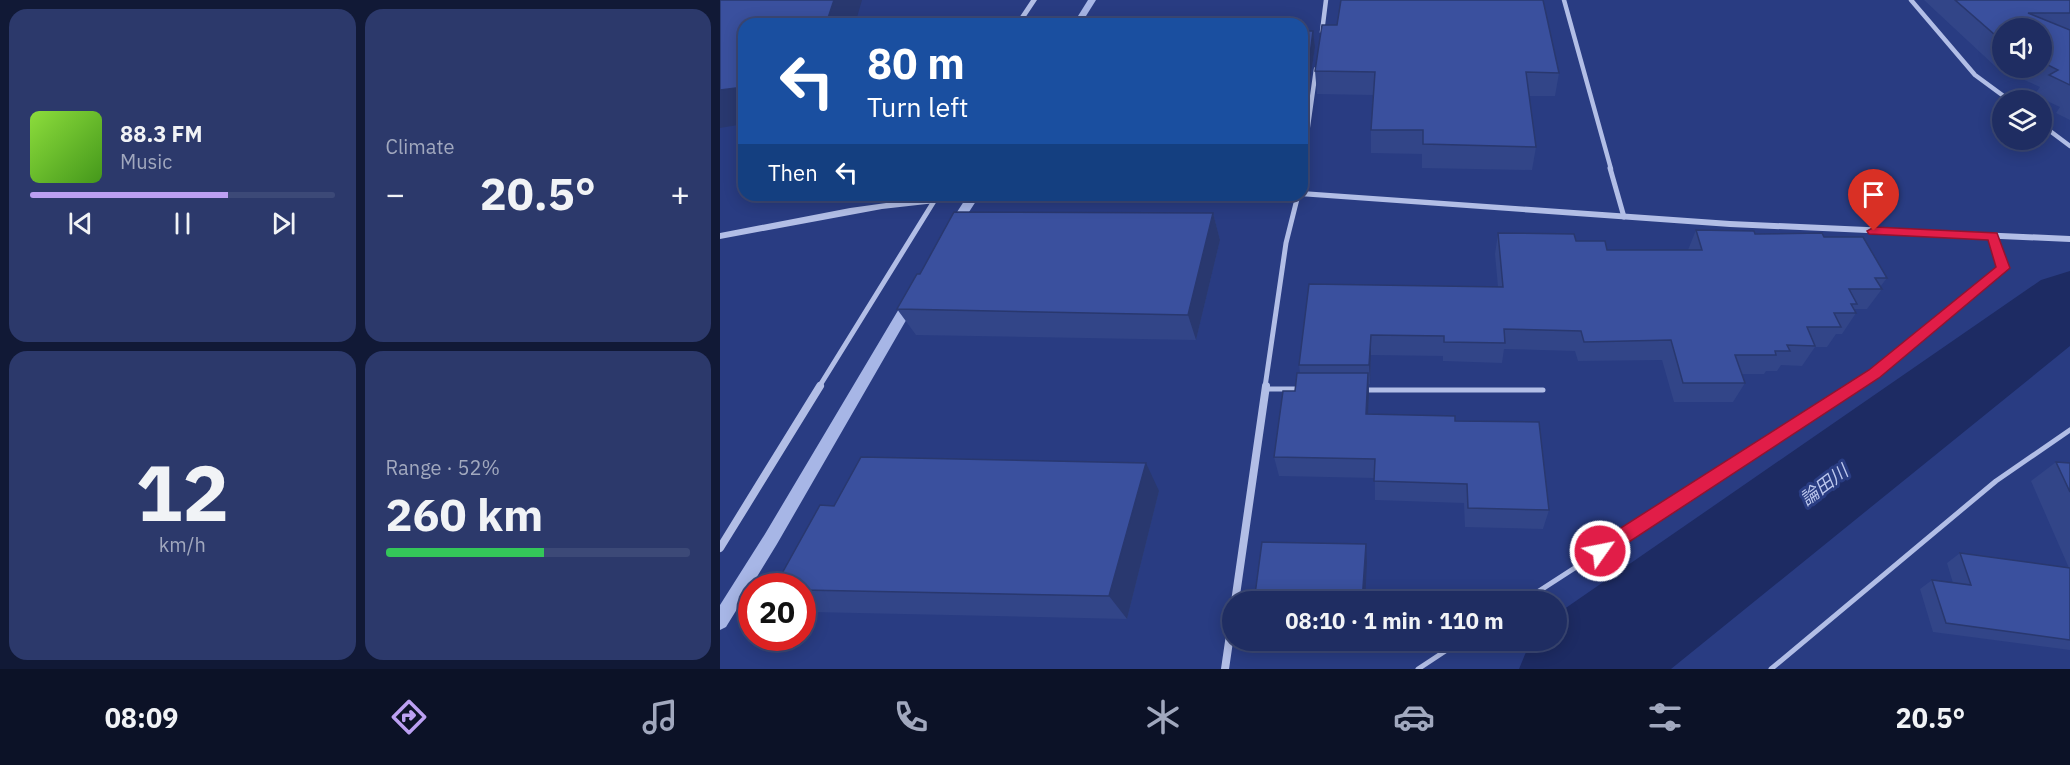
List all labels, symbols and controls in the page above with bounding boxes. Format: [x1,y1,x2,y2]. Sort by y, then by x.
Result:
map controls [1992,18,2052,150]
button: sound [1992,18,2052,78]
text: 80 m [867,36,965,91]
icon: left [768,42,846,120]
text: Turn left [867,89,968,124]
button: layers [1992,90,2052,150]
text: 88.3 FM [120,119,203,148]
text: Climate [386,133,454,160]
text: Music [120,148,172,175]
icon: left [830,156,863,189]
text: Then [768,158,818,187]
text: 20.5° [480,164,596,222]
pin [1848,169,1899,231]
text: − [386,172,405,215]
text: + [670,172,690,215]
icon: arrive [1857,178,1890,211]
icon: previous [64,207,97,240]
icon: pause [166,207,199,240]
icon: next [267,207,300,240]
text: 12 [135,441,229,542]
text: Range · 52% [386,454,500,481]
water label: 論田川 [1796,458,1854,510]
text: 260 km [386,485,543,543]
position arrow [1568,519,1632,583]
text: km/h [159,531,206,558]
speed limit sign: 20 [738,573,816,651]
text: 08:10 · 1 min · 110 m [1285,606,1504,635]
icon: directions [388,696,430,738]
icon: music [639,696,681,738]
icon: phone [890,696,932,738]
icon: climate [1142,696,1184,738]
icon: car [1393,696,1435,738]
icon: filters [1644,696,1686,738]
text: 08:09 [105,700,178,735]
text: 20.5° [1896,700,1965,735]

